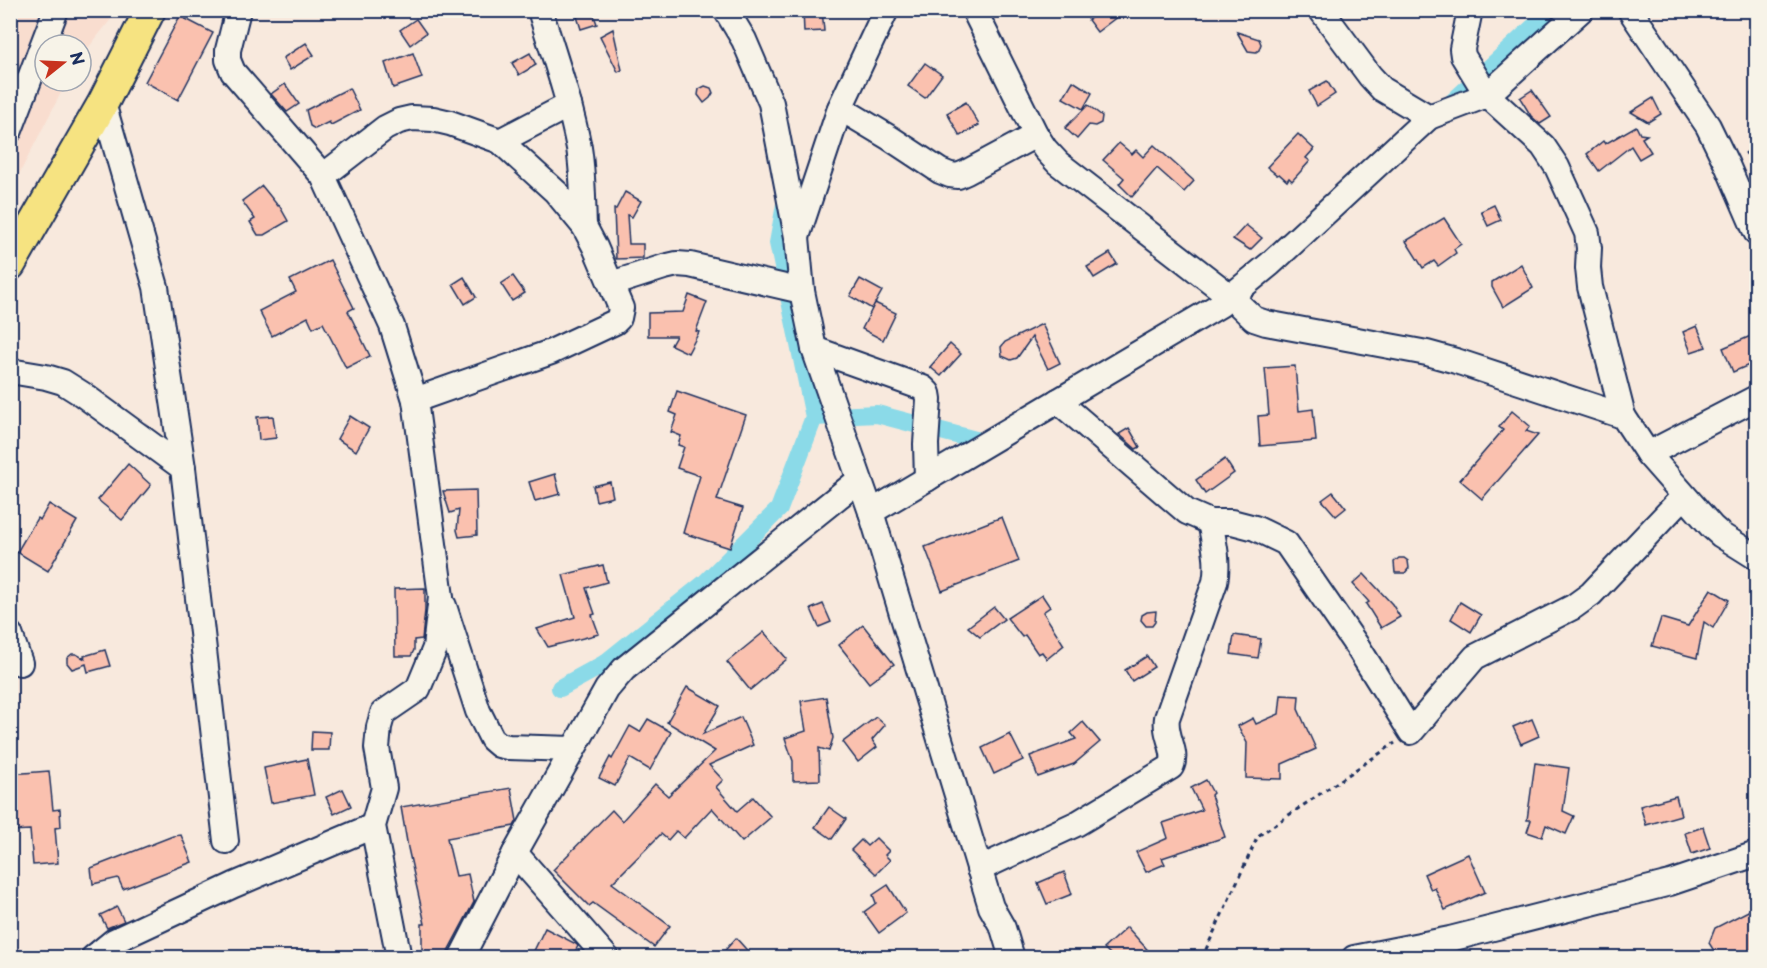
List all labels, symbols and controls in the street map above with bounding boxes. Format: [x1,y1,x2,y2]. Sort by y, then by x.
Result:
north arrow [33,33,93,93]
text: N [65,48,92,68]

